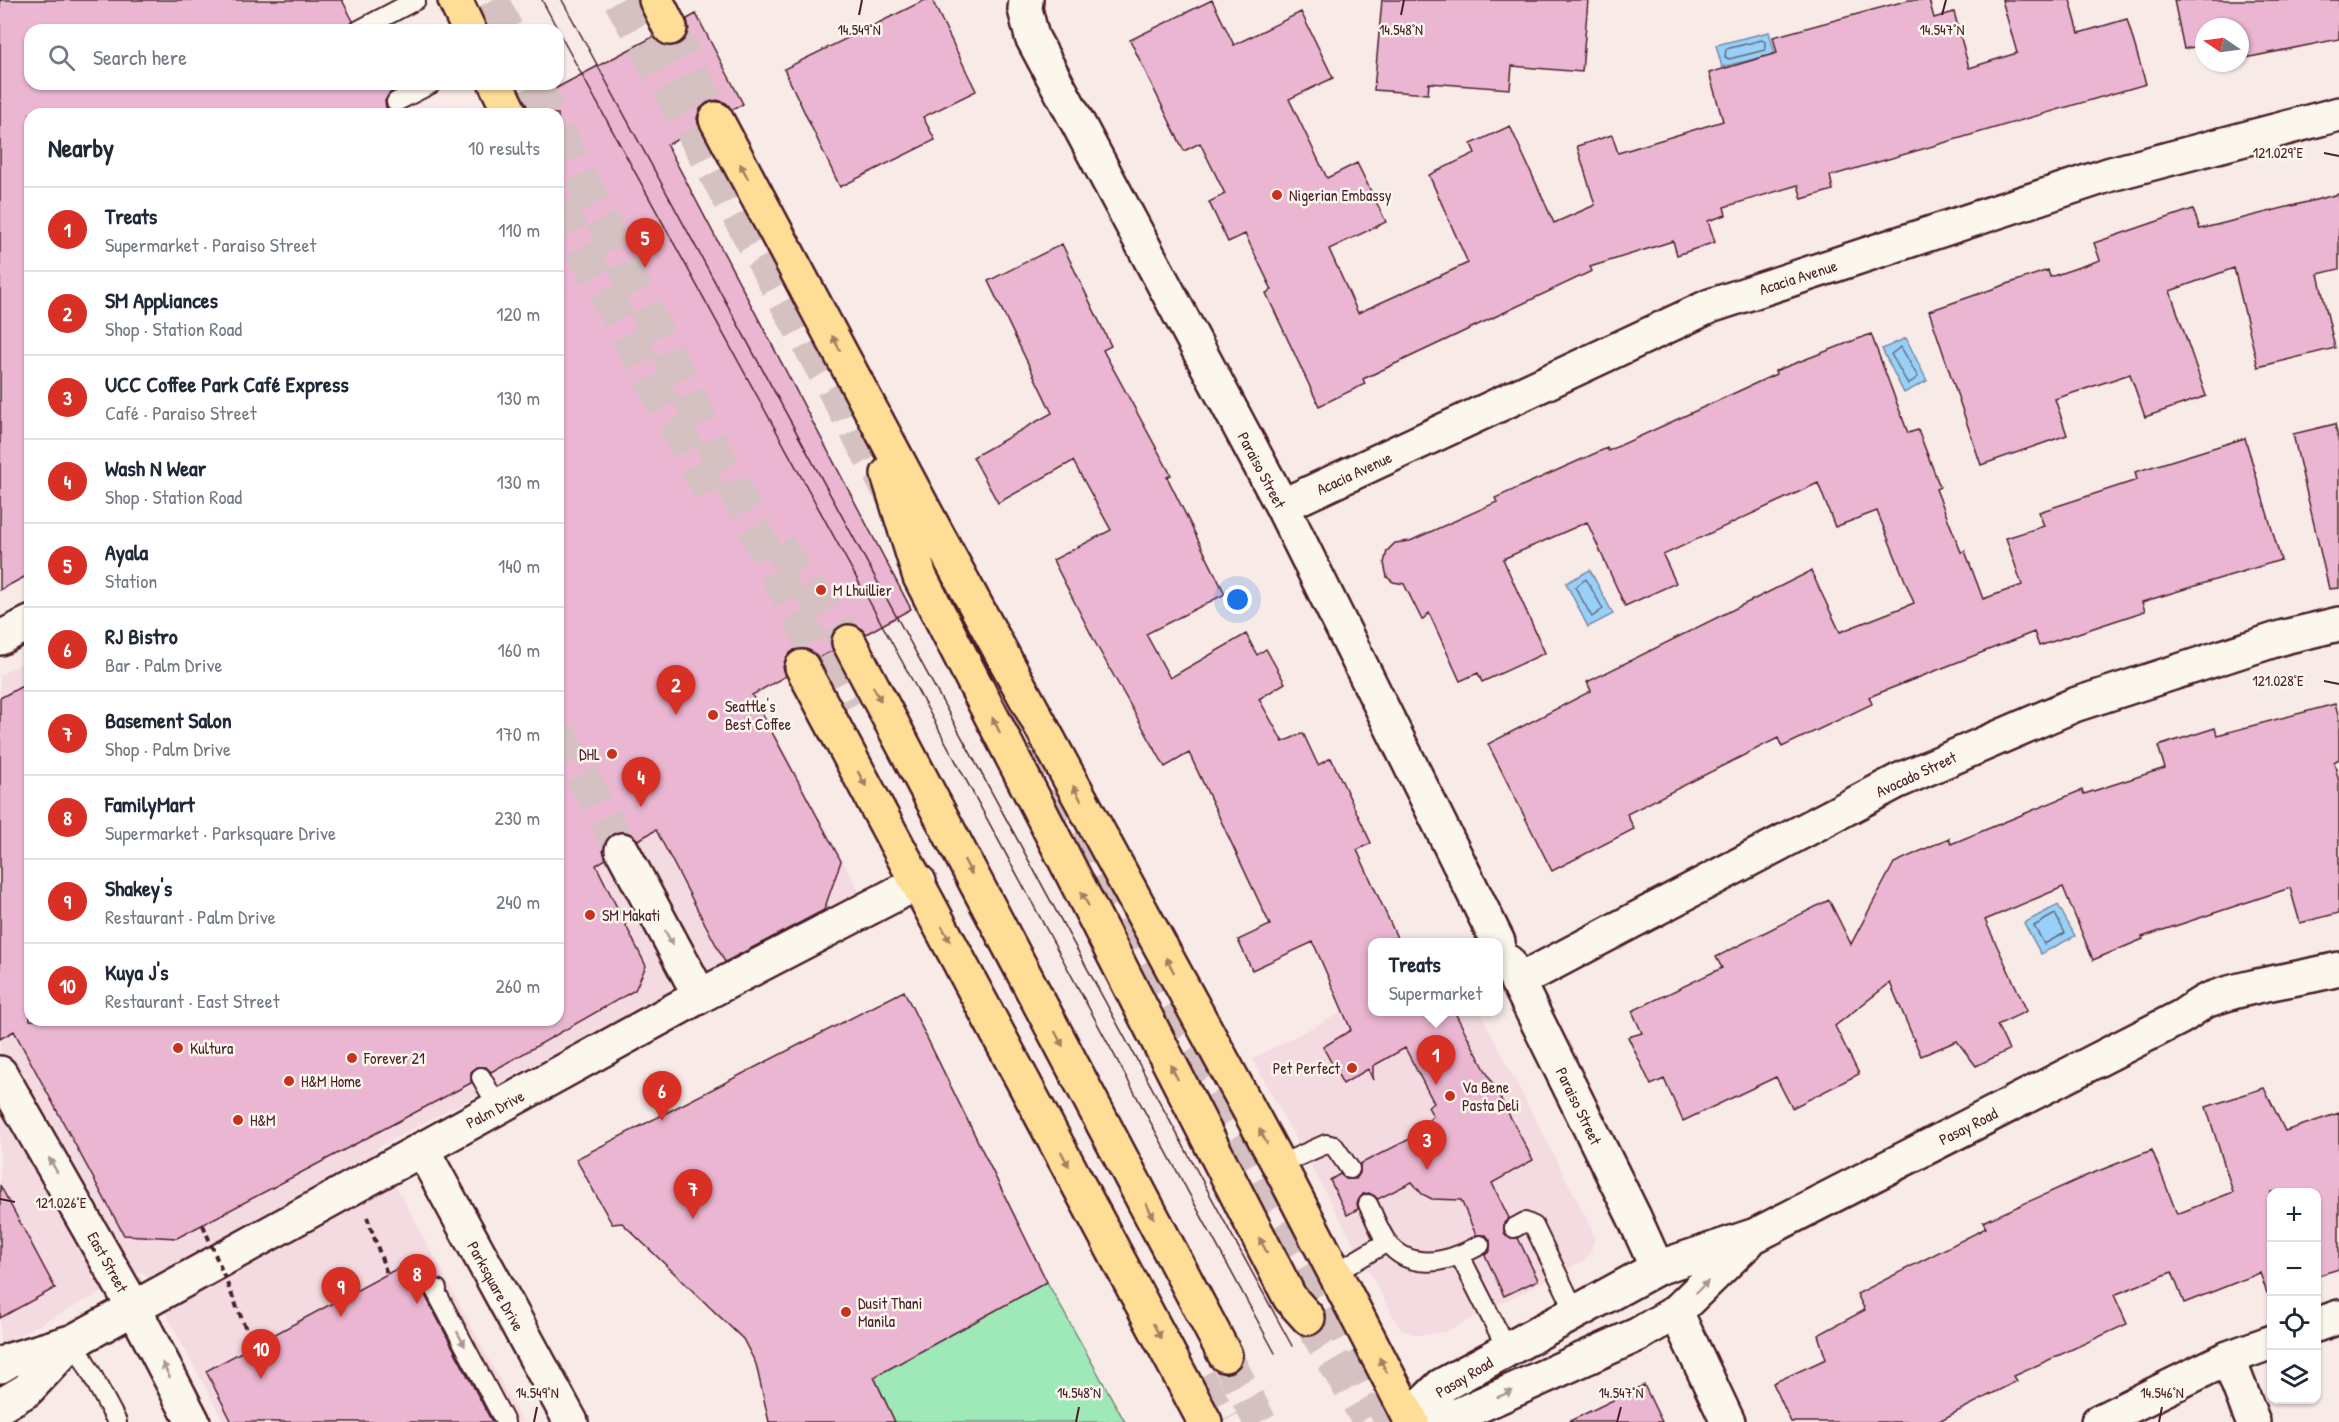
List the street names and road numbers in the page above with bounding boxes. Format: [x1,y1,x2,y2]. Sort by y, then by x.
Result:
street label: Acacia Avenue [1756,254,1840,300]
street label: Paraiso Street [1233,428,1292,512]
street label: Acacia Avenue [1313,446,1396,500]
street label: Avocado Street [1872,745,1960,802]
street label: Paraiso Street [1551,1064,1607,1149]
street label: Palm Drive [462,1084,528,1133]
street label: Pasay Road [1935,1102,2001,1150]
street label: East Street [82,1228,134,1297]
street label: Parksquare Drive [462,1237,530,1335]
street label: Pasay Road [1431,1351,1497,1403]

